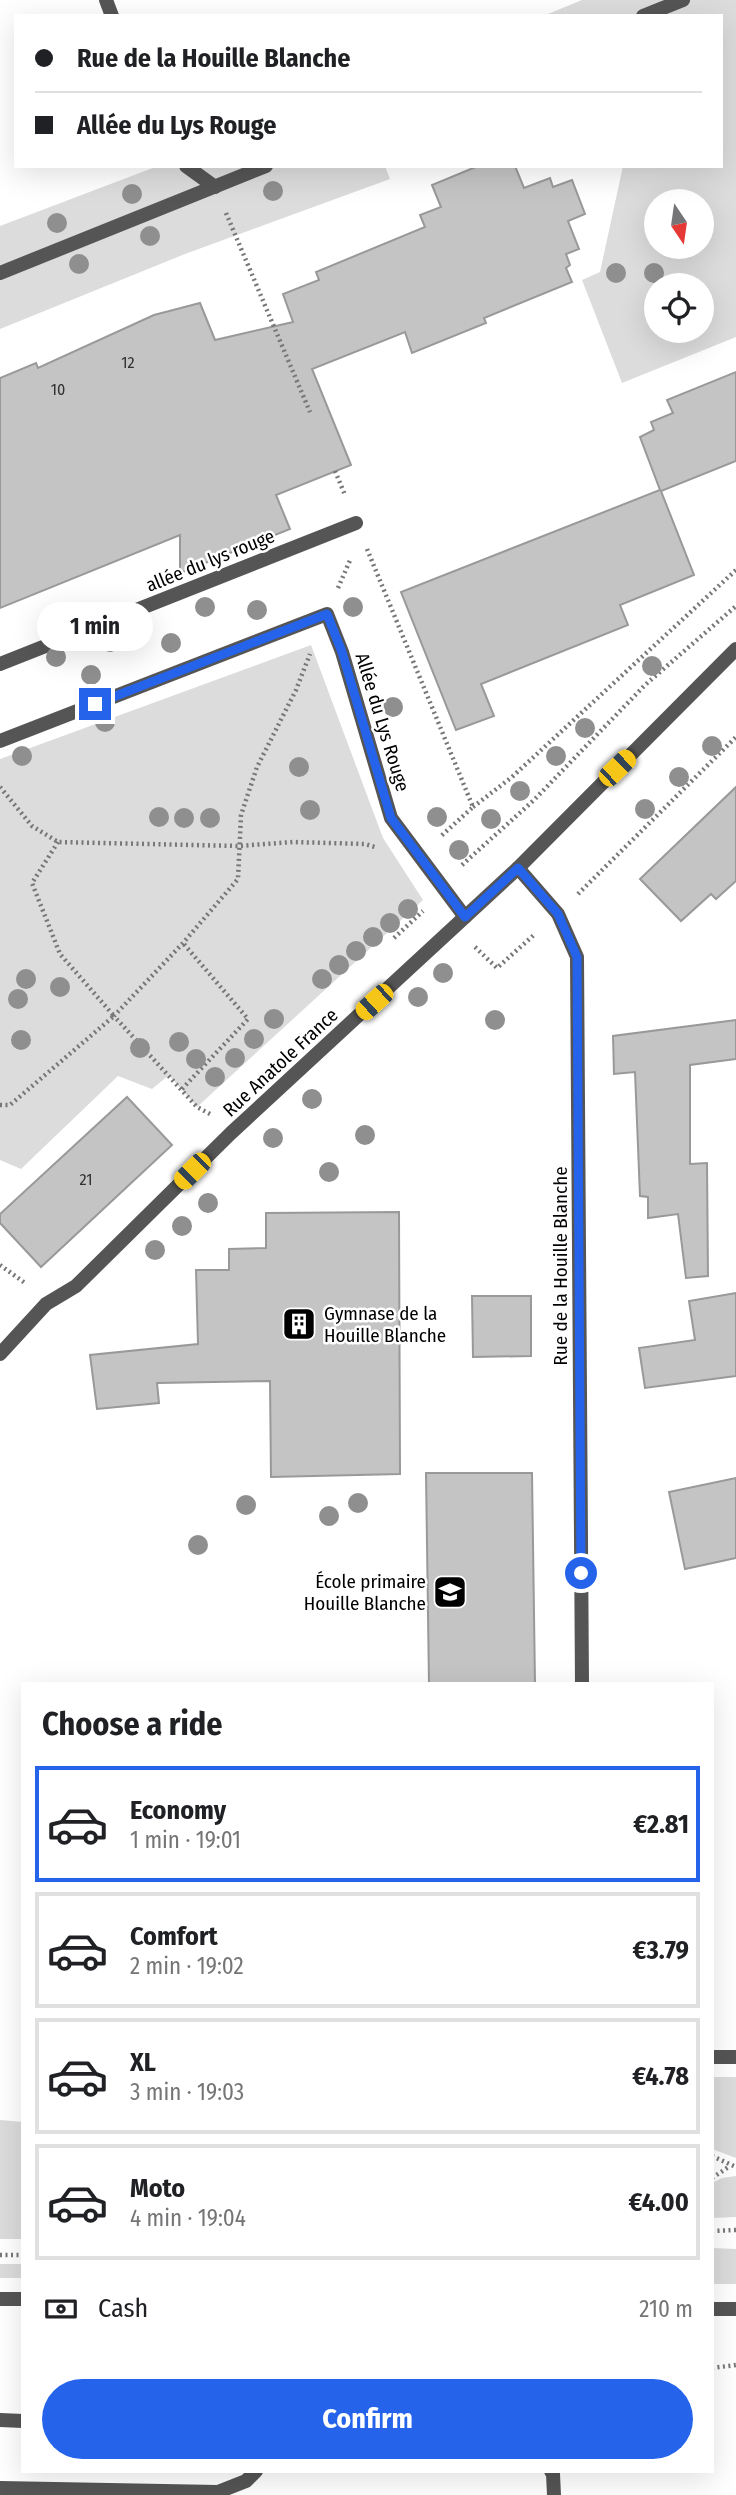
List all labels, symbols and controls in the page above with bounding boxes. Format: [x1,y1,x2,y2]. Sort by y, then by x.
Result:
text: Rue de la Houille Blanche [77,43,350,74]
text: Allée du Lys Rouge [77,110,276,141]
north arrow [644,189,714,259]
map controls [644,189,714,343]
button: locate [644,273,714,343]
house number: 12 [121,353,135,372]
house number: 10 [51,380,65,399]
street label: allée du lys rouge [143,524,278,597]
callout: 1 min [37,602,153,652]
text: 1 min [70,612,120,640]
street label: Allée du Lys Rouge [350,650,415,794]
route end [79,688,111,720]
car [595,746,640,790]
car [352,980,397,1024]
street label: Rue Anatole France [218,1003,342,1121]
car [170,1149,215,1193]
street label: Rue de la Houille Blanche [549,1166,572,1366]
house number: 21 [80,1170,92,1189]
place label: Gymnase de la Houille Blanche [324,1302,446,1347]
building icon: Gymnase de la Houille Blanche [280,1305,318,1343]
route start [565,1557,597,1589]
place label: École primaire Houille Blanche [304,1570,426,1615]
school or university icon: École primaire Houille Blanche [431,1573,469,1611]
text: Choose a ride [42,1705,223,1743]
icon: car [46,1793,109,1856]
text: Economy [130,1795,226,1826]
text: €2.81 [633,1809,689,1840]
text: 1 min · 19:01 [130,1826,241,1854]
icon: car [46,1919,109,1982]
text: Comfort [130,1921,218,1952]
text: €3.79 [633,1935,689,1966]
text: 2 min · 19:02 [130,1952,244,1980]
icon: car [46,2045,109,2108]
text: XL [130,2047,156,2078]
text: €4.78 [632,2061,689,2092]
text: 3 min · 19:03 [130,2078,244,2106]
icon: car [46,2171,109,2234]
text: Moto [130,2173,185,2204]
text: €4.00 [629,2187,689,2218]
text: 4 min · 19:04 [130,2204,246,2232]
icon: cash [42,2290,80,2328]
text: Cash [98,2293,148,2324]
text: 210 m [639,2295,693,2323]
button: Confirm [42,2379,693,2459]

